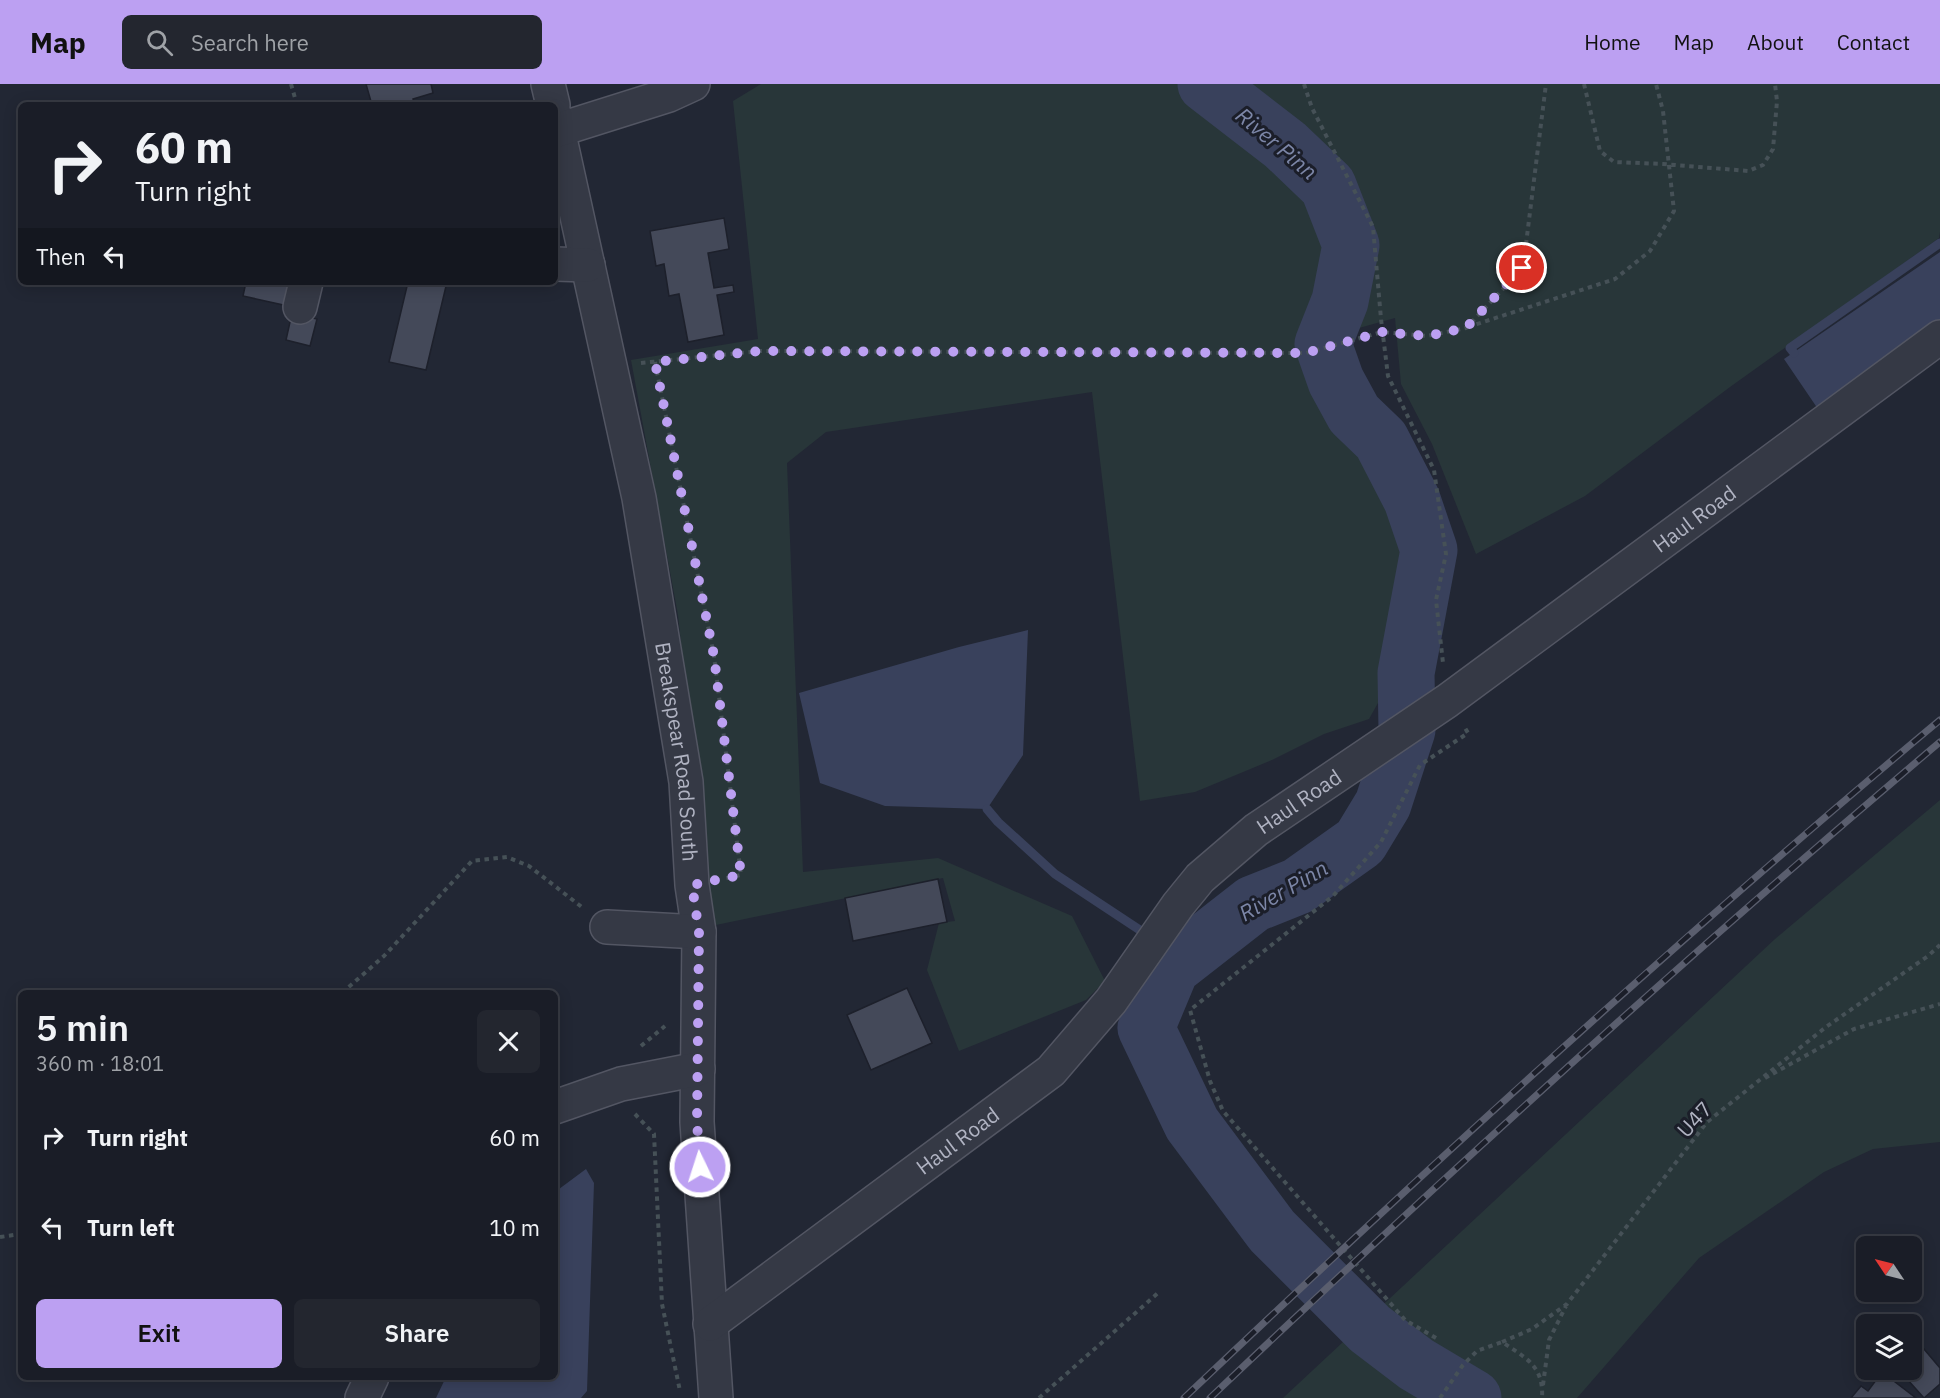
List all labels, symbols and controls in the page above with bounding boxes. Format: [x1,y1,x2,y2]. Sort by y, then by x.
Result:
search box [122,15,542,69]
text: Map [30,24,86,61]
icon: search [143,26,176,59]
text: Search here [191,28,309,57]
text: Home [1584,28,1641,56]
text: Map [1674,28,1714,56]
text: About [1747,28,1804,56]
text: Contact [1837,28,1910,56]
water label: River Pinn [1230,100,1324,186]
text: 60 m [135,120,233,175]
icon: right [36,126,114,204]
text: Turn right [135,173,252,208]
icon: left [98,240,131,273]
text: Then [36,242,86,271]
pin [1496,242,1547,293]
icon: arrive [1505,251,1538,284]
street label: Haul Road [1647,479,1741,559]
street label: Breakspear Road South [649,640,705,862]
street label: Haul Road [1251,762,1347,840]
water label: River Pinn [1233,853,1333,927]
text: 5 min [36,1004,129,1051]
button: close [477,1010,540,1073]
text: 360 m · 18:01 [36,1050,164,1077]
street label: U47 [1670,1095,1718,1143]
street label: Haul Road [910,1100,1005,1181]
icon: right [36,1121,69,1154]
text: Turn right [87,1123,188,1152]
text: 60 m [489,1123,540,1152]
position arrow [668,1135,732,1199]
icon: left [36,1211,69,1244]
text: Turn left [87,1213,175,1242]
text: 10 m [489,1213,540,1242]
north arrow [1856,1236,1922,1302]
map controls [1856,1236,1922,1380]
button: Exit [36,1299,282,1368]
button: Share [294,1299,540,1368]
button: layers [1856,1314,1922,1380]

